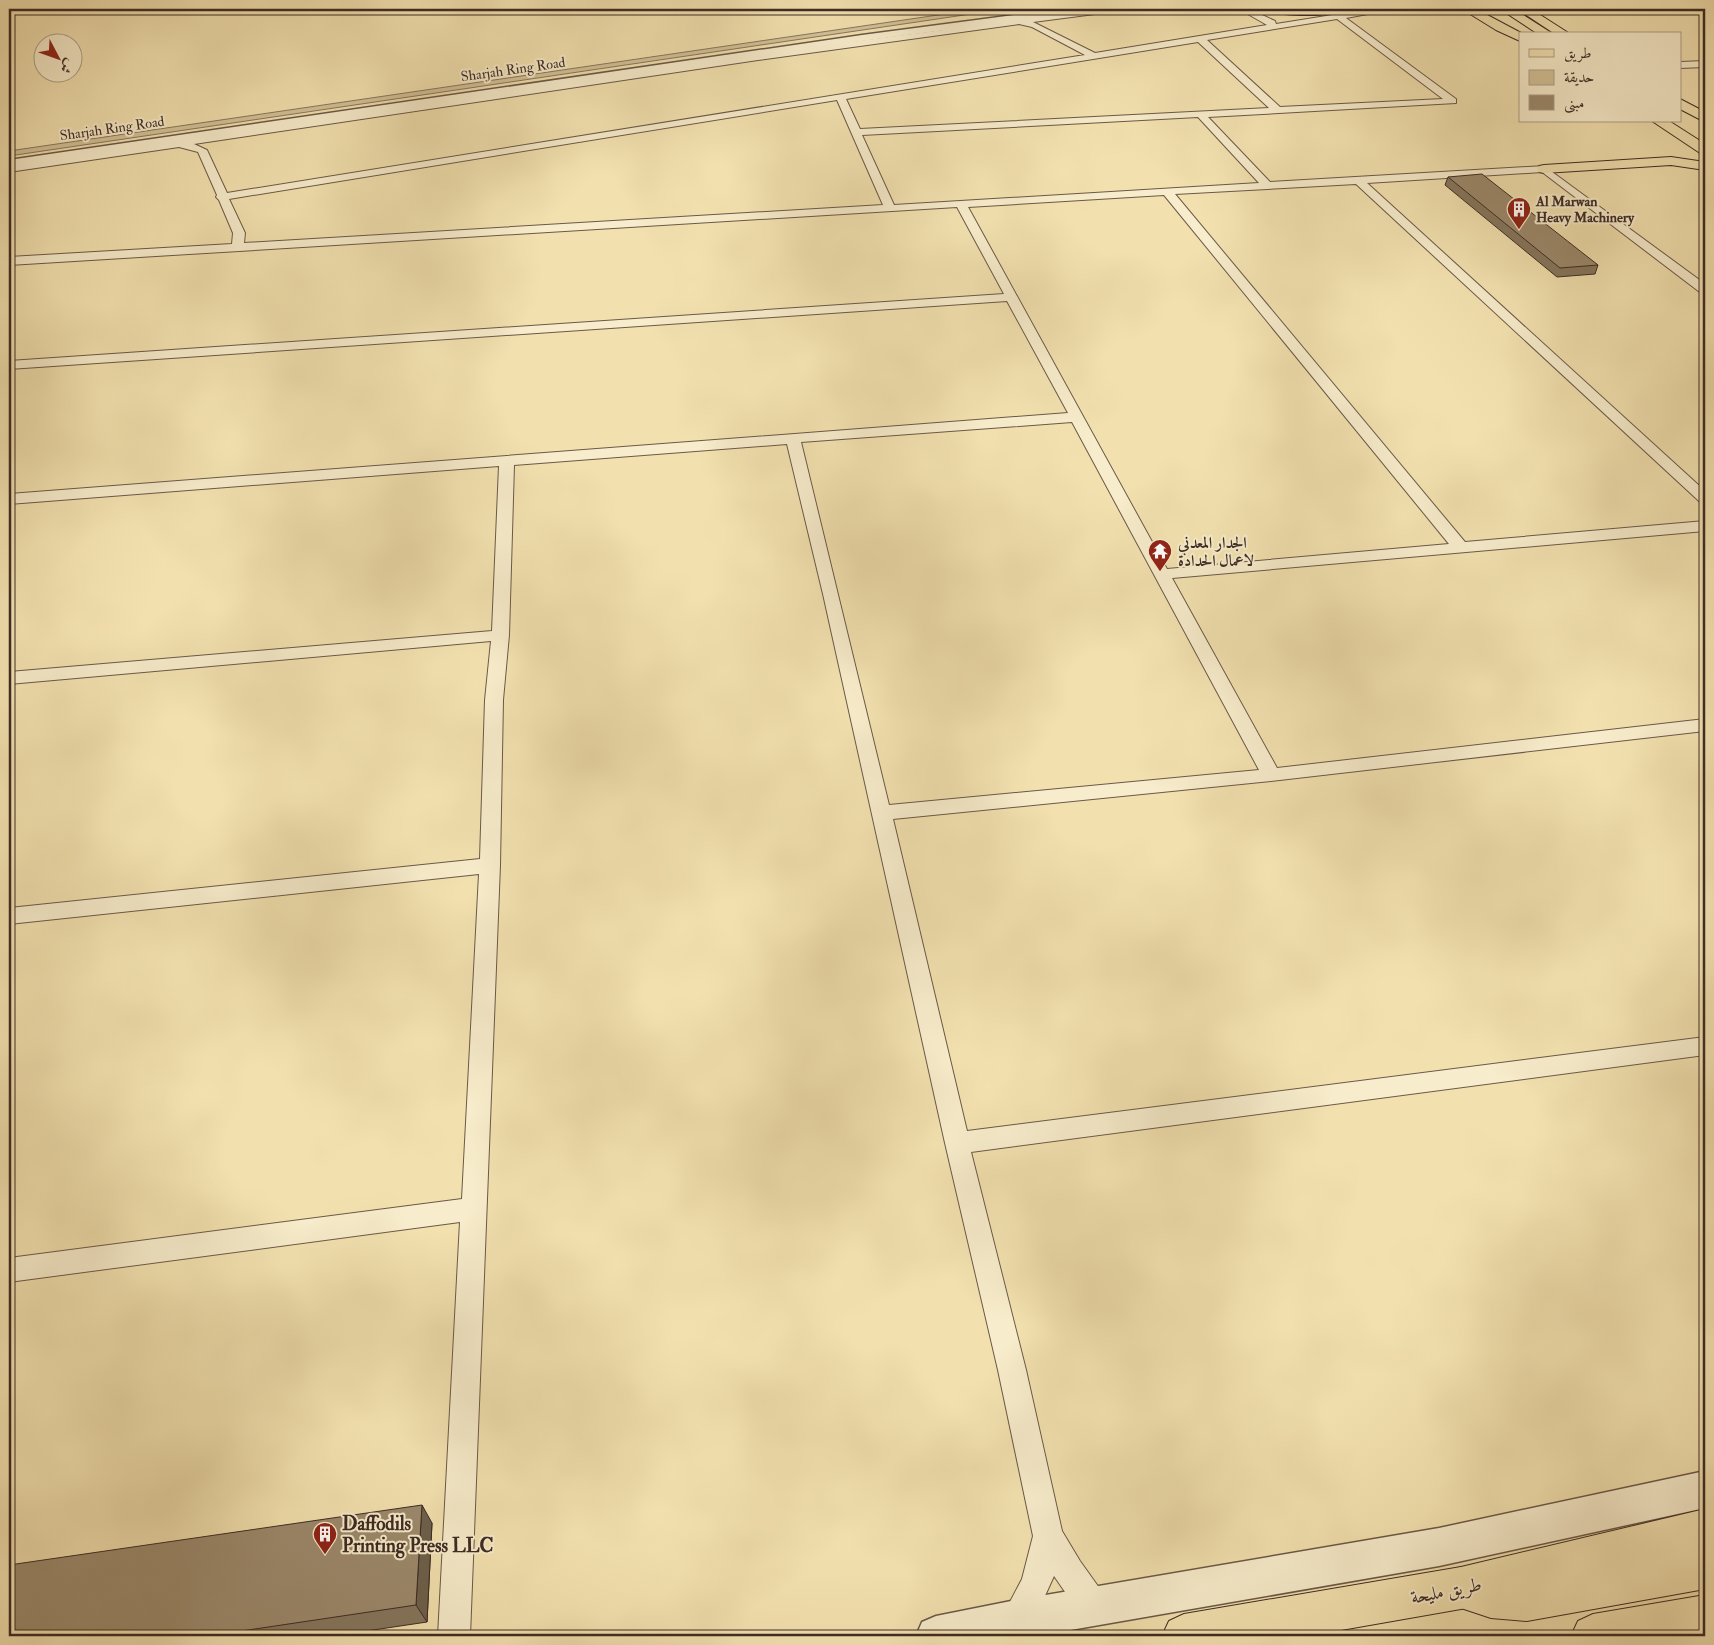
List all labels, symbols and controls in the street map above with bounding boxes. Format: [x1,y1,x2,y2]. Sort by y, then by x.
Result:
north arrow [32,32,82,82]
legend [1519,32,1682,122]
text: طريق [1564,44,1591,63]
street label: Sharjah Ring Road [460,54,567,85]
text: ش [56,55,78,77]
text: حديقة [1564,68,1594,87]
text: مبنى [1564,94,1584,114]
street label: Sharjah Ring Road [59,113,166,144]
place label: Al Marwan Heavy Machinery [1535,193,1635,227]
building icon: Al Marwan Heavy Machinery [1506,196,1532,230]
place label: الجدار المعدني لاعمال الحدادة [1177,533,1254,571]
temple icon: الجدار المعدني لاعمال الحدادة [1147,538,1173,572]
place label: Daffodils Printing Press LLC [342,1512,494,1559]
building icon: Daffodils Printing Press LLC [312,1521,338,1555]
street label: طريق مليحة [1409,1572,1484,1610]

